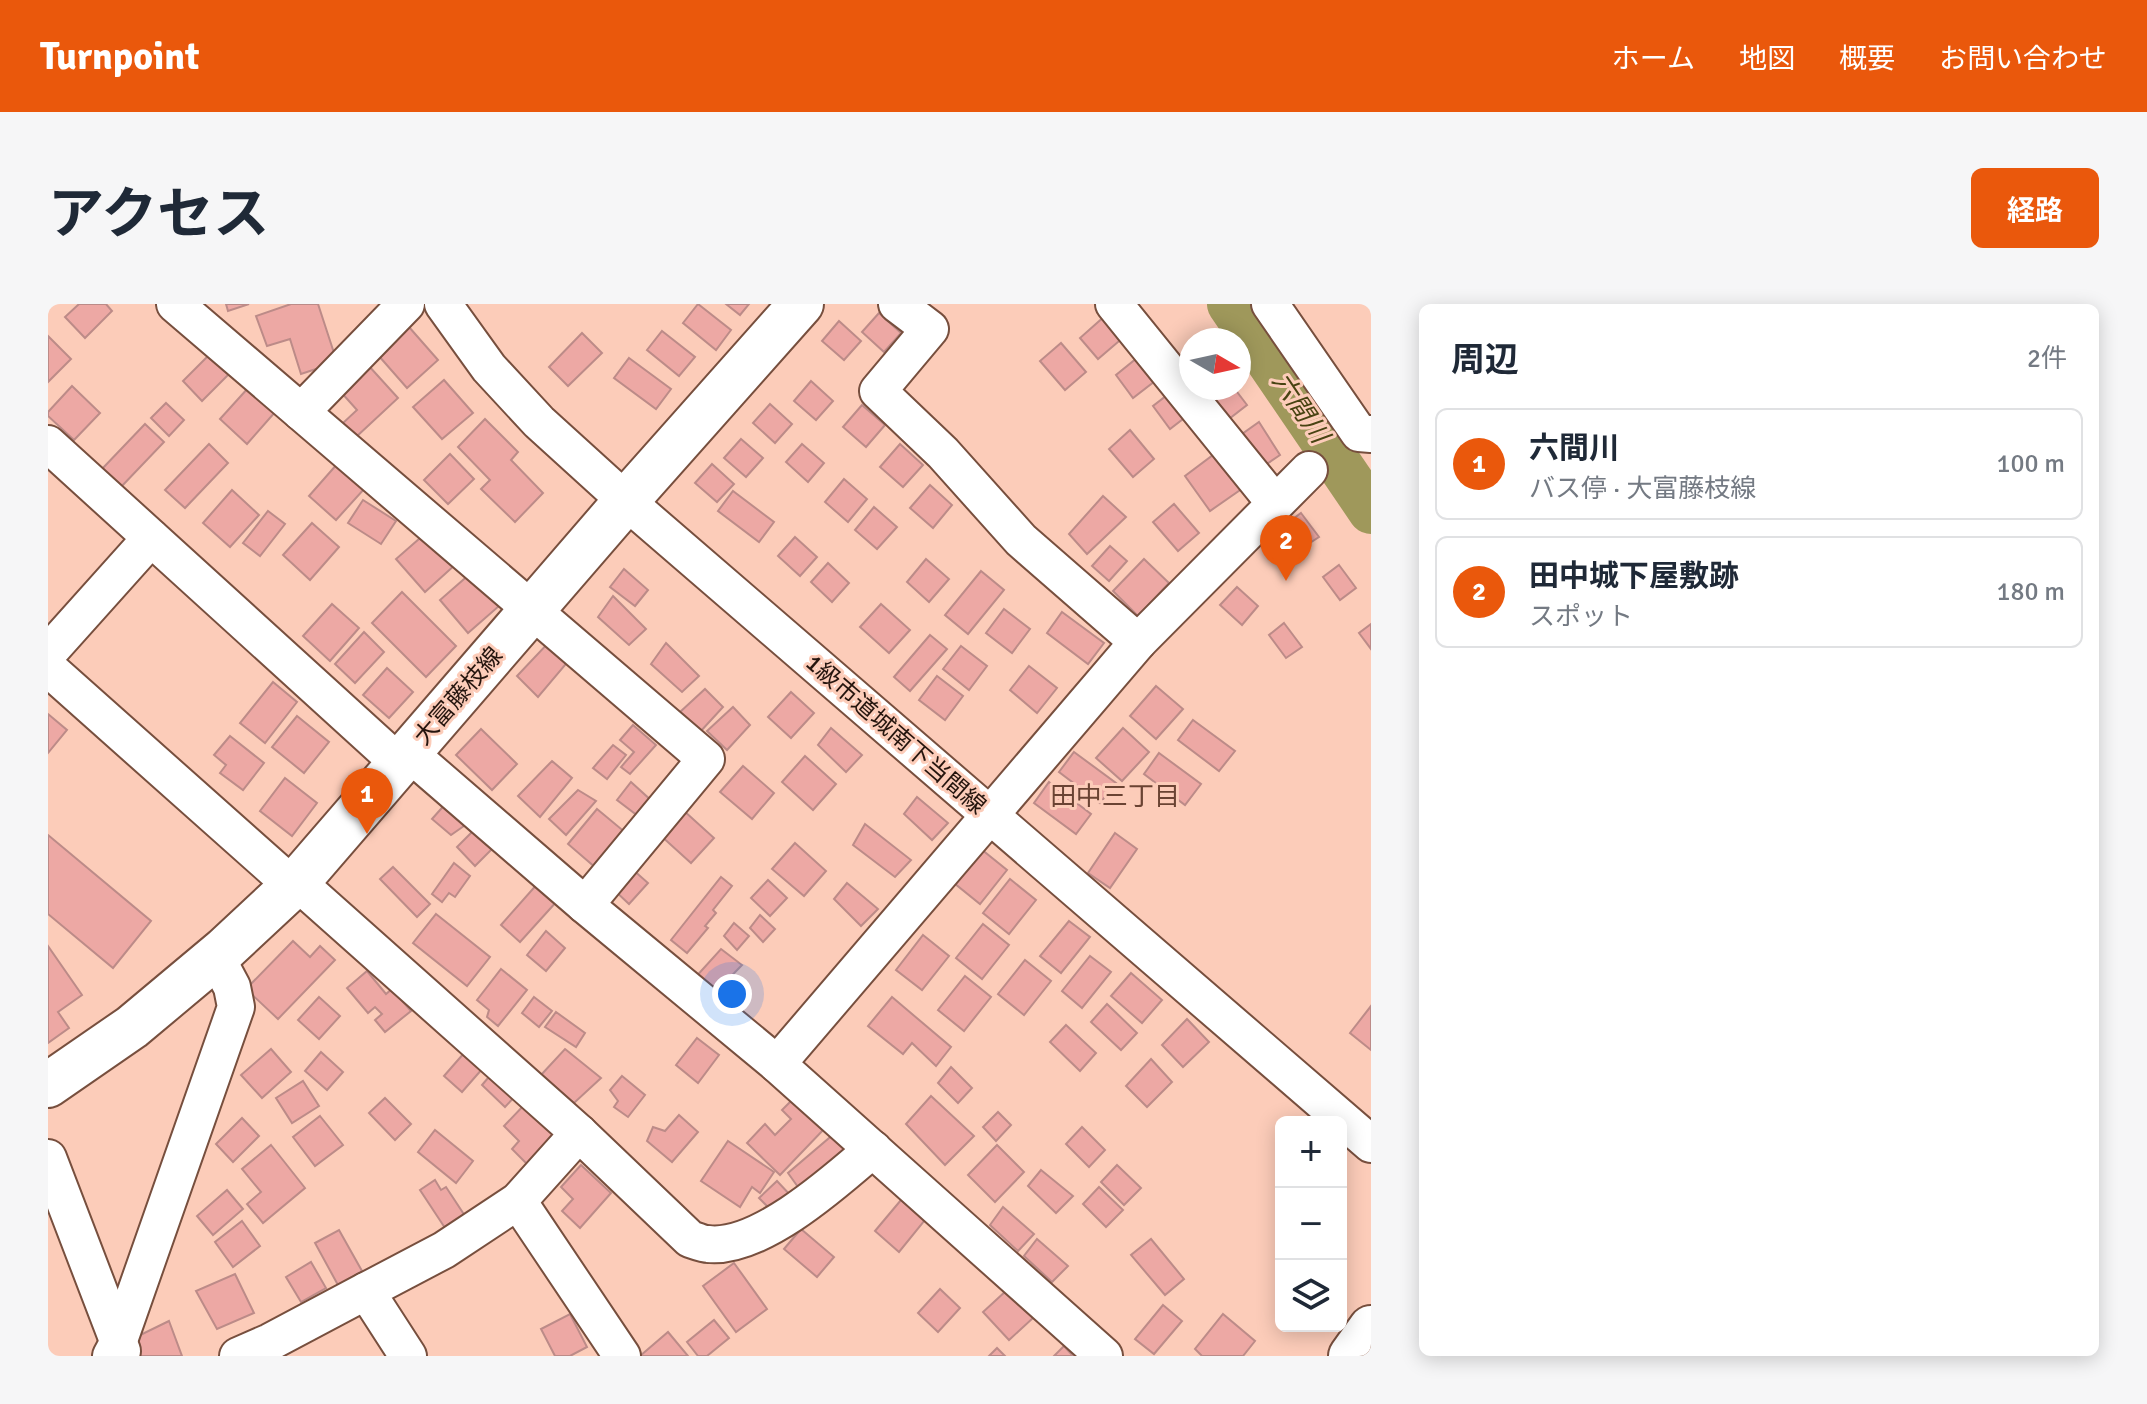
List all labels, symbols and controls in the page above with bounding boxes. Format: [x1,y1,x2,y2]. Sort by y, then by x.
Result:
text: Turnpoint [40,33,199,80]
text: ホーム [1612,42,1695,76]
text: 地図 [1739,42,1795,76]
text: 概要 [1839,42,1895,76]
text: お問い合わせ [1939,42,2107,76]
button: 経路 [1971,168,2099,248]
text: アクセス [48,180,269,249]
north arrow [1179,328,1251,400]
text: 周辺 [1451,339,1519,381]
text: 2件 [2027,343,2067,375]
water label: 六間川 [1265,367,1337,452]
text: 六間川 [1529,430,1619,467]
text: 1 [1472,448,1486,480]
text: 100 m [1996,448,2065,480]
text: バス停 · 大富藤枝線 [1529,473,1756,505]
pin: 2 [1260,515,1312,581]
text: 田中城下屋敷跡 [1529,558,1739,595]
text: 2 [1472,576,1486,608]
text: 180 m [1996,576,2065,608]
text: スポット [1529,601,1633,633]
street label: 大富藤枝線 [407,641,509,751]
street label: 1級市道城南下当間線 [800,648,992,820]
pin: 1 [341,768,393,834]
district label: 田中三丁目 [1050,781,1180,813]
your location [712,974,752,1014]
map controls [1275,1116,1347,1332]
button: + [1275,1116,1347,1188]
button: − [1275,1188,1347,1260]
button: layers [1275,1260,1347,1332]

